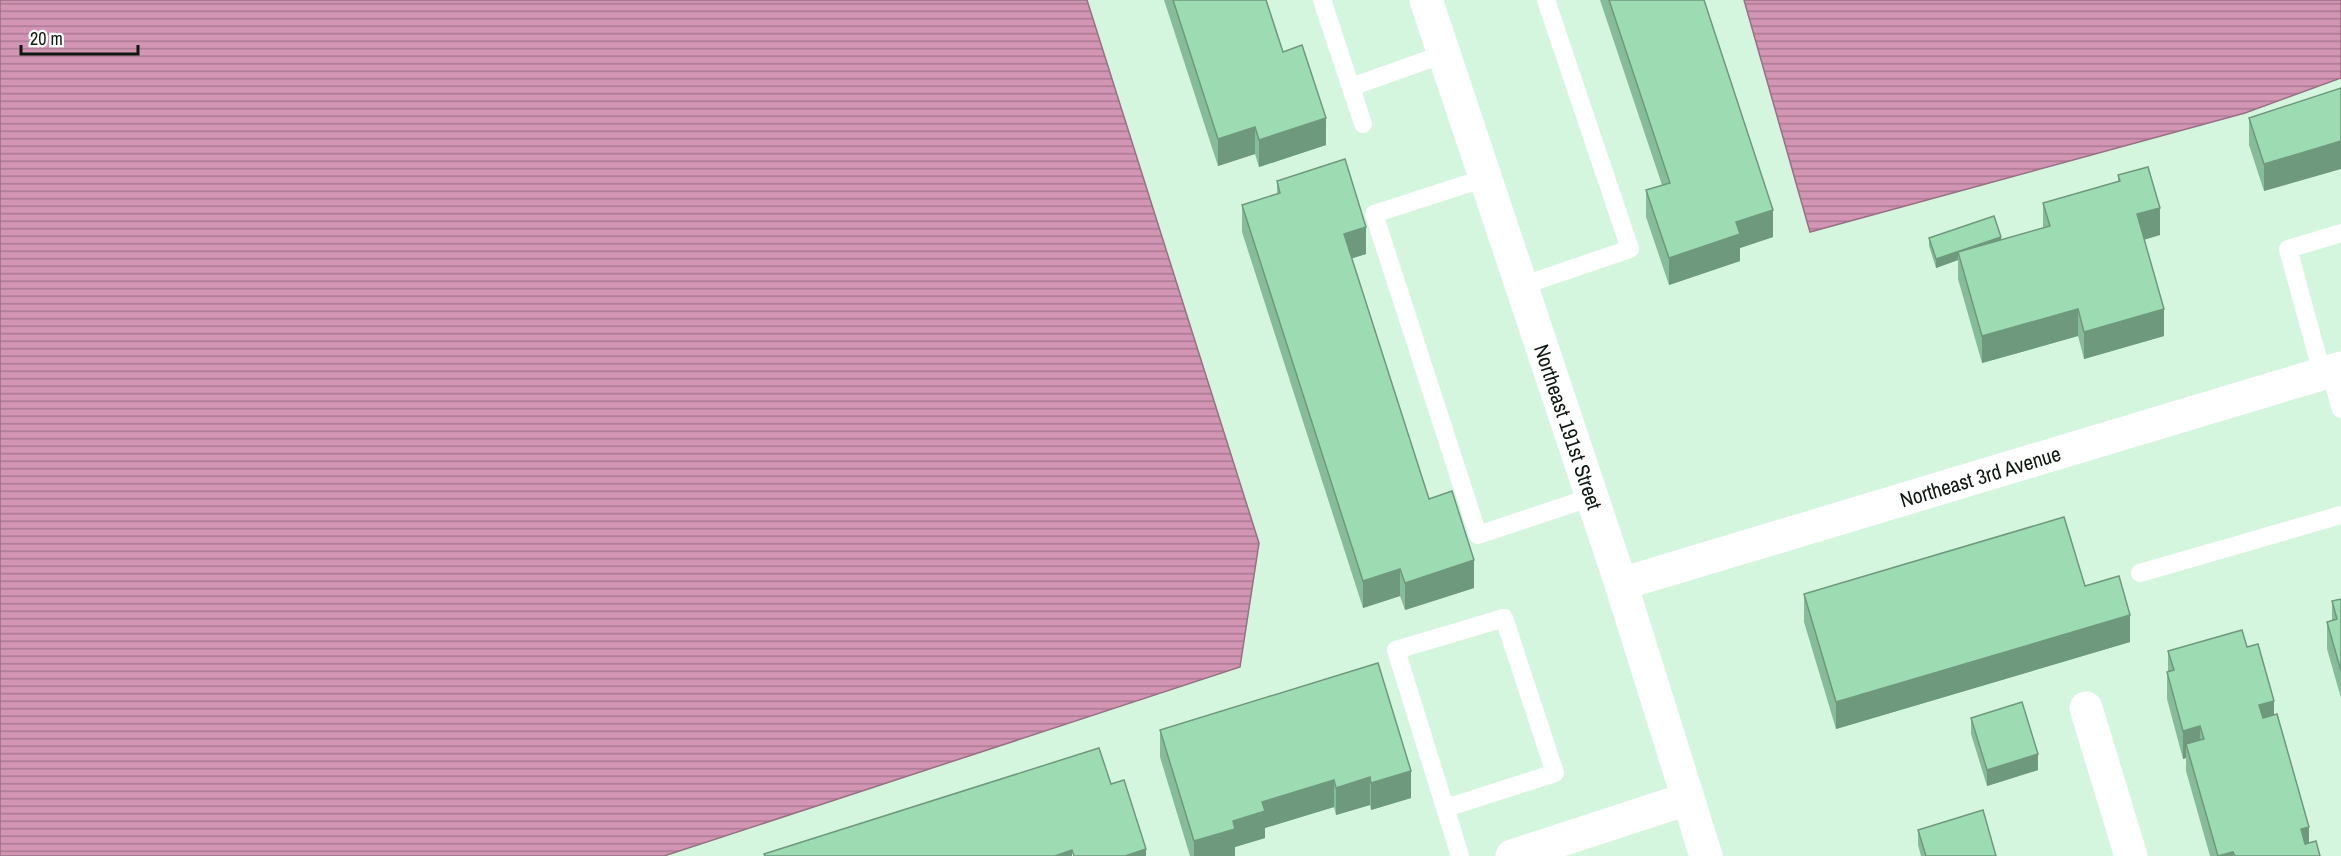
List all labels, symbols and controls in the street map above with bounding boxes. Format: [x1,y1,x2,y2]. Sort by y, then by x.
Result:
scale bar [21,18,138,56]
text: 20 m [30,26,63,51]
street label: Northeast 191st Street [1527,340,1610,513]
street label: Northeast 3rd Avenue [1896,438,2064,514]

